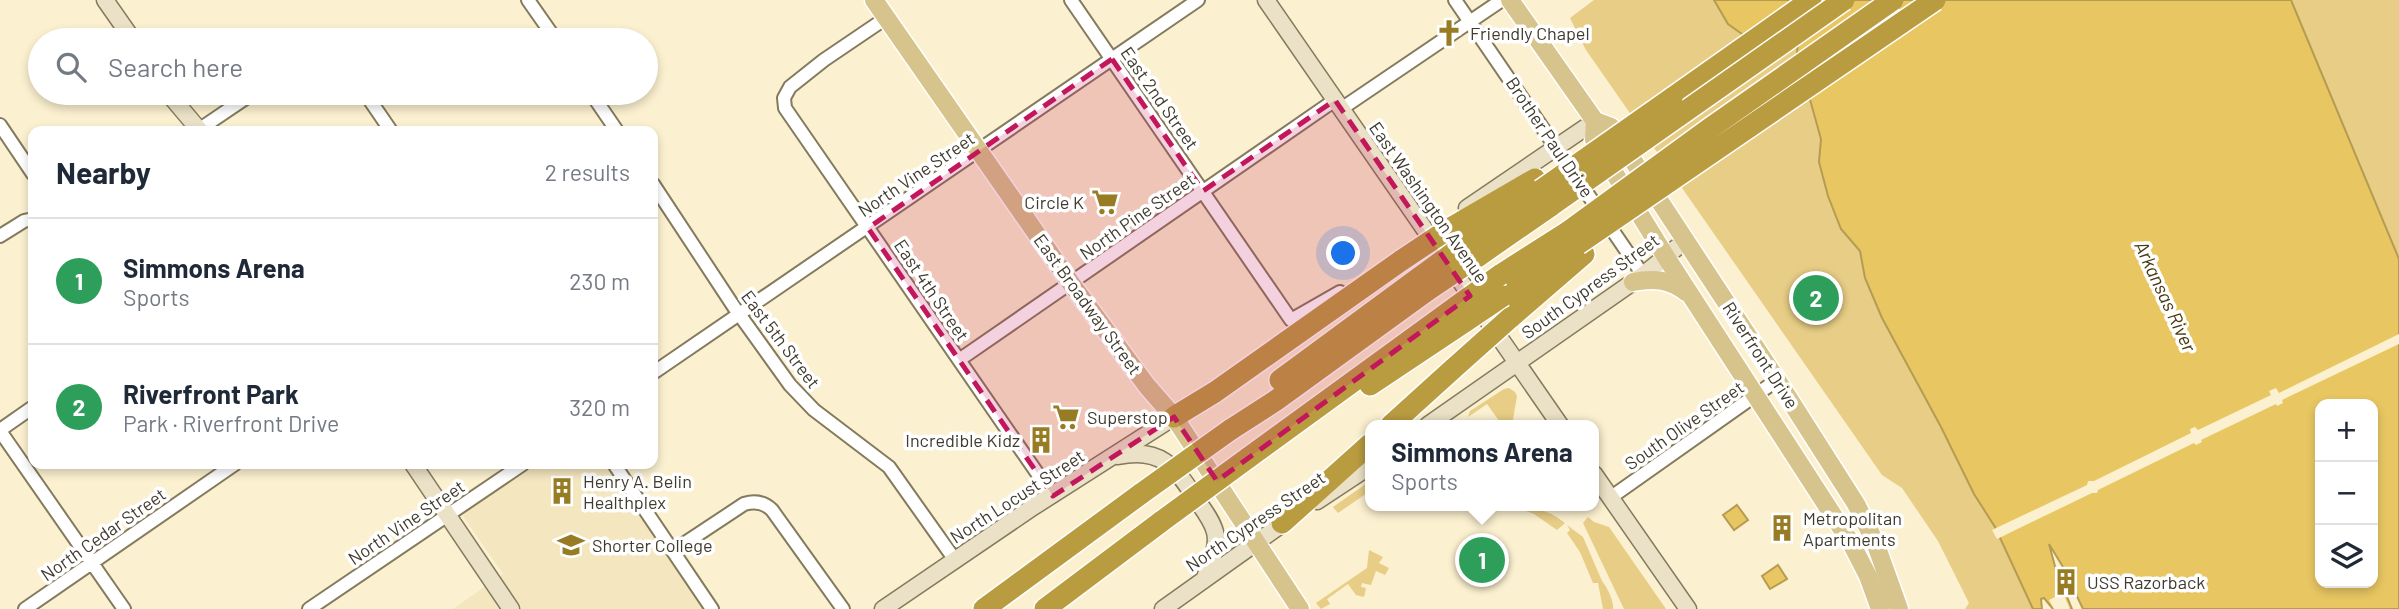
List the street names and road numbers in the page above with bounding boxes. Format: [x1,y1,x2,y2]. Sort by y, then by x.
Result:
street label: East 2nd Street [1116,42,1204,154]
street label: Brother Paul Drive [1502,73,1598,201]
street label: East Washington Avenue [1365,117,1493,287]
street label: North Vine Street [854,127,978,221]
street label: North Pine Street [1075,168,1199,264]
street label: East Broadway Street [1030,229,1146,379]
street label: South Cypress Street [1517,229,1663,343]
street label: East 4th Street [890,235,974,345]
street label: East 5th Street [737,286,825,392]
street label: Riverfront Drive [1718,297,1804,413]
street label: South Olive Street [1620,376,1748,474]
street label: North Locust Street [946,444,1088,548]
street label: North Cypress Street [1181,466,1329,576]
street label: North Vine Street [344,475,468,569]
street label: North Cedar Street [36,483,170,585]

